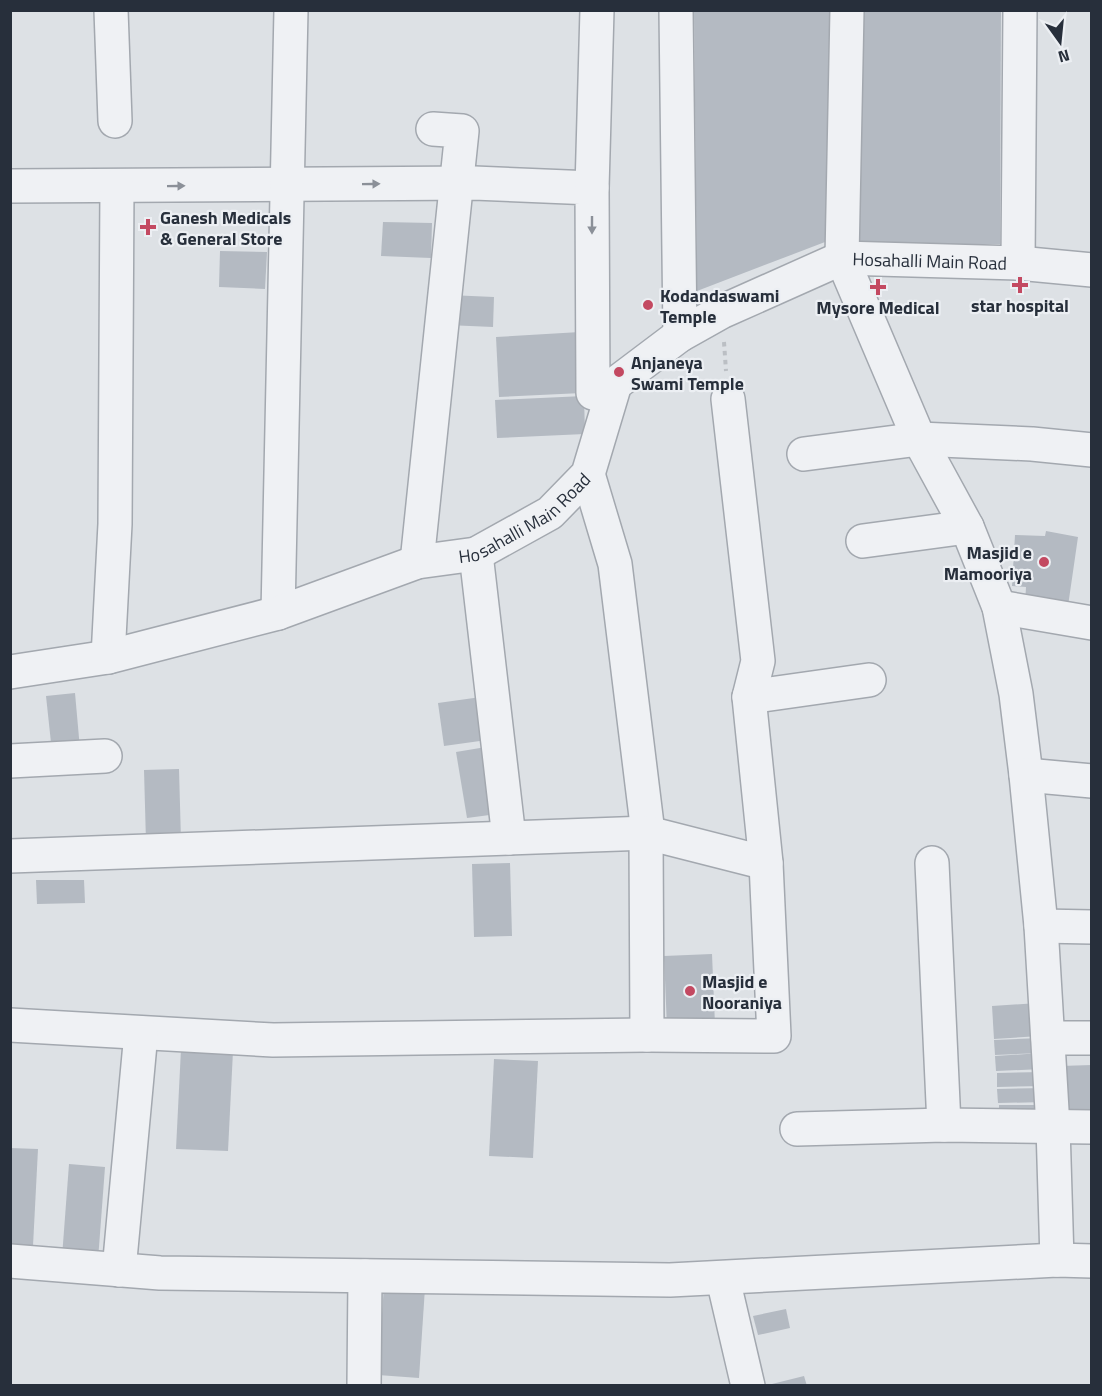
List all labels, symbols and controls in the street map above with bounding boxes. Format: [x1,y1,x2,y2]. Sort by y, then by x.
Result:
north arrow [1030,12,1090,72]
text: N [1055,43,1072,70]
one-way arrow [361,179,380,189]
one-way arrow [166,181,185,191]
place label: Ganesh Medicals & General Store [160,204,291,252]
one-way arrow [587,215,597,234]
marker: Ganesh Medicals & General Store [141,220,155,234]
street label: Hosahalli Main Road [852,245,1007,276]
marker: star hospital [1013,278,1027,292]
marker: Mysore Medical [871,280,885,294]
place label: Kodandaswami Temple [660,282,779,330]
place label: star hospital [971,292,1069,319]
place label: Mysore Medical [816,294,940,321]
marker: Kodandaswami Temple [641,298,655,312]
place label: Anjaneya Swami Temple [631,349,744,397]
marker: Anjaneya Swami Temple [612,365,626,379]
street label: Hosahalli Main Road [457,466,596,570]
place label: Masjid e Mamooriya [944,539,1032,587]
marker: Masjid e Mamooriya [1037,555,1051,569]
place label: Masjid e Nooraniya [702,968,782,1016]
marker: Masjid e Nooraniya [683,984,697,998]

